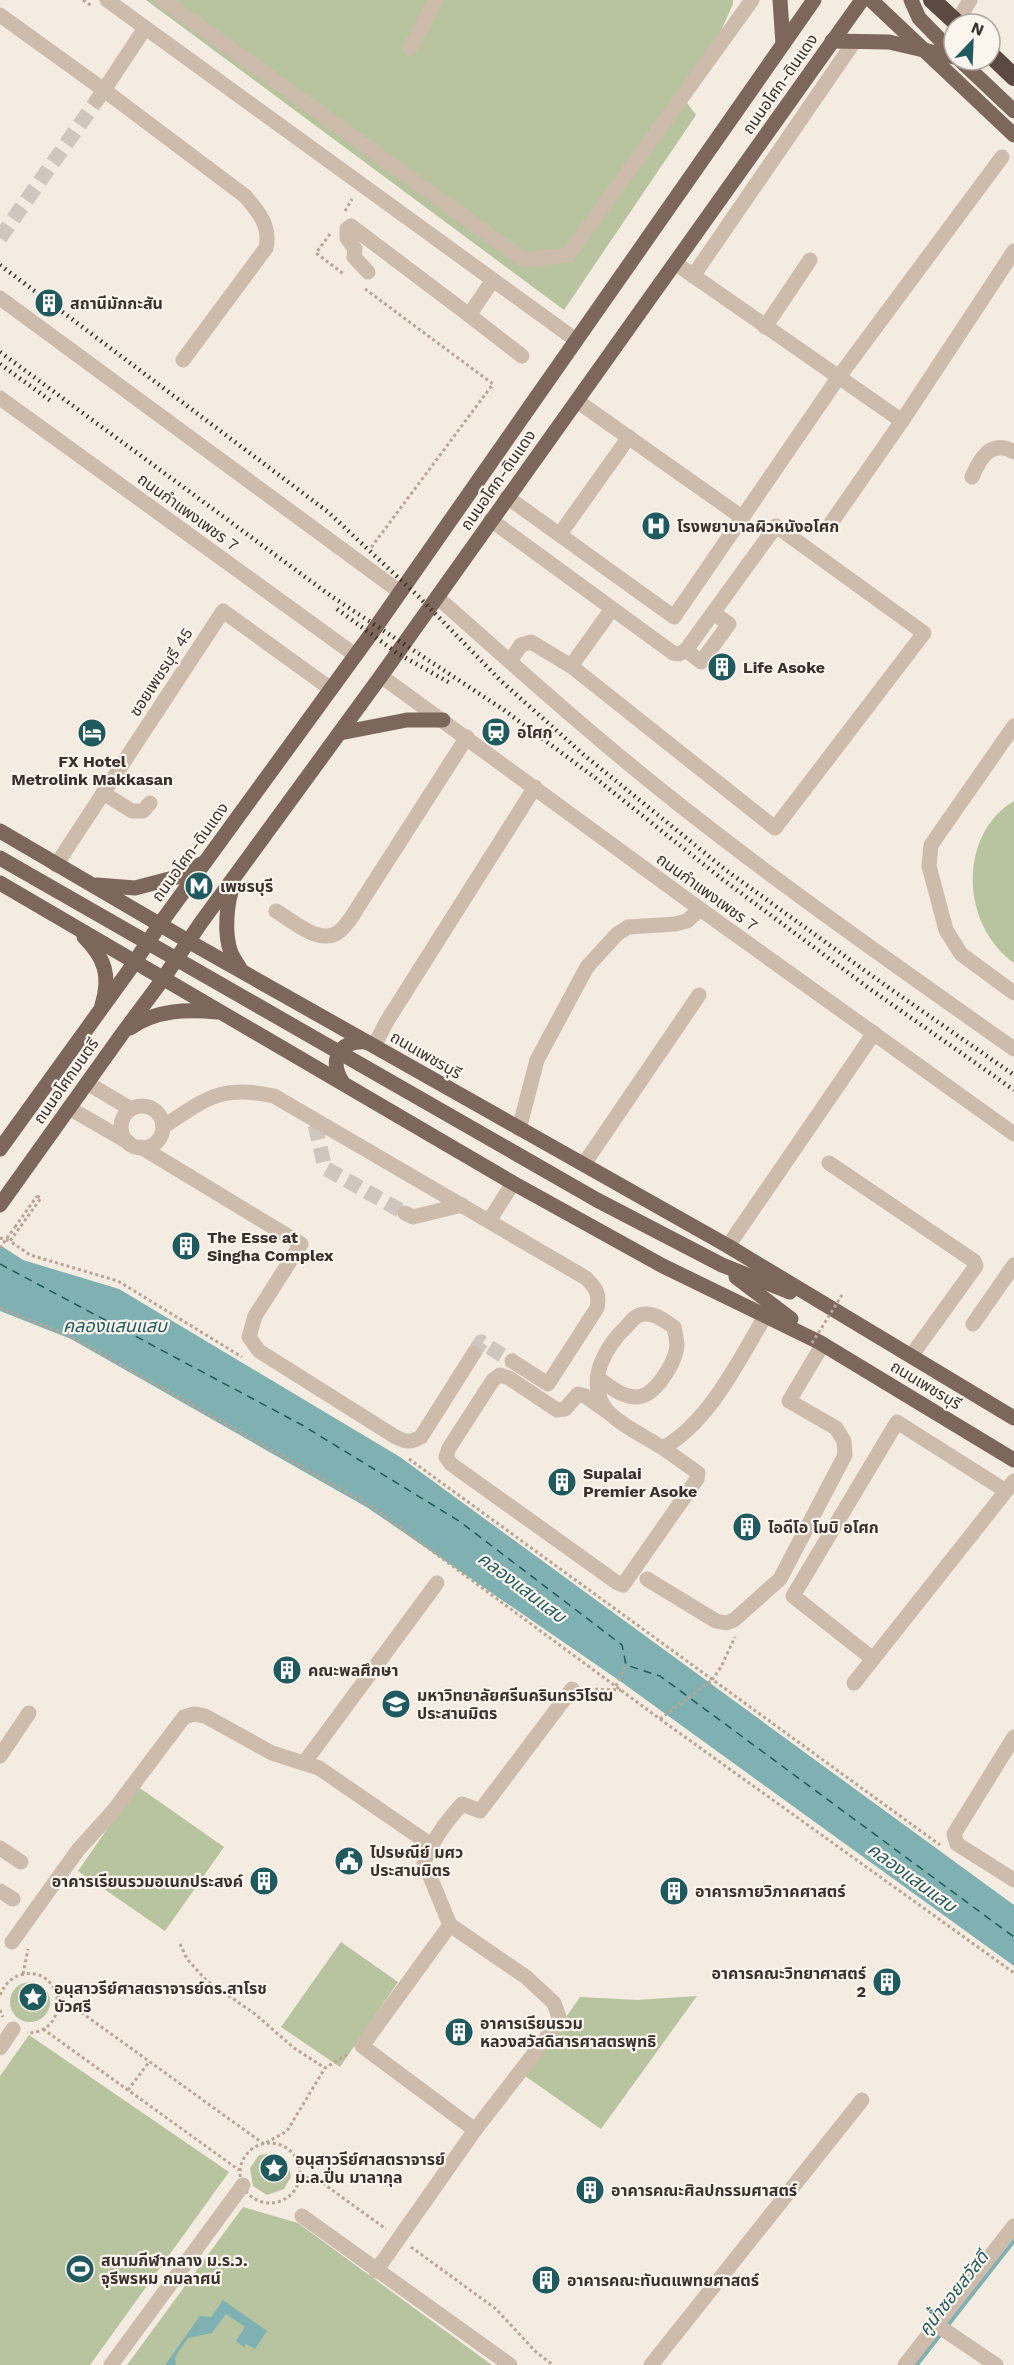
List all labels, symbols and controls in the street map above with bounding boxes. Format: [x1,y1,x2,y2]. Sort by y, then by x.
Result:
north arrow [942,12,1002,72]
text: N [968,18,987,40]
street label: ถนนอโศก-ดินแดง [738,30,822,138]
building icon: สถานีมักกะสัน [33,287,65,319]
place label: สถานีมักกะสัน [70,294,163,313]
street label: ถนนอโศก-ดินแดง [456,426,540,534]
street label: ถนนกำแพงเพชร 7 [134,469,242,555]
hospital icon: โรงพยาบาลผิวหนังอโศก [640,510,672,542]
place label: โรงพยาบาลผิวหนังอโศก [677,517,839,536]
street label: ซอยเพชรบุรี 45 [125,624,197,720]
building icon: Life Asoke [706,651,738,683]
place label: Life Asoke [743,658,825,677]
station icon: อโศก [480,716,512,748]
hotel icon: FX Hotel Metrolink Makkasan [76,717,108,749]
place label: อโศก [517,723,552,742]
place label: FX Hotel Metrolink Makkasan [11,752,173,789]
street label: ถนนอโศก-ดินแดง [148,799,232,905]
street label: ถนนกำแพงเพชร 7 [653,849,761,935]
metro station icon: เพชรบุรี [183,870,215,902]
place label: เพชรบุรี [220,877,273,896]
street label: ถนนเพชรบุรี [387,1027,465,1083]
street label: ถนนอโศกมนตรี [29,1034,103,1128]
place label: The Esse at Singha Complex [207,1228,334,1265]
building icon: The Esse at Singha Complex [170,1230,202,1262]
water label: คลองแสนแสบ [63,1315,168,1336]
street label: ถนนเพชรบุรี [887,1357,965,1414]
place label: Supalai Premier Asoke [583,1464,697,1501]
building icon: Supalai Premier Asoke [546,1466,578,1498]
building icon: ไอดีโอ โมบิ อโศก [731,1511,763,1543]
place label: ไอดีโอ โมบิ อโศก [768,1518,879,1537]
water label: คลองแสนแสบ [474,1547,571,1627]
building icon: คณะพลศึกษา [271,1654,303,1686]
place label: คณะพลศึกษา [308,1661,399,1680]
place label: มหาวิทยาลัยศรีนครินทรวิโรฒ ประสานมิตร [417,1686,613,1723]
school or university icon: มหาวิทยาลัยศรีนครินทรวิโรฒ ประสานมิตร [380,1688,412,1720]
water label: คลองแสนแสบ [864,1838,961,1917]
place label: ไปรษณีย์ มศว ประสานมิตร [370,1843,463,1880]
public building icon: ไปรษณีย์ มศว ประสานมิตร [333,1845,365,1877]
building icon: อาคารเรียนรวมอเนกประสงค์ [248,1865,280,1897]
place label: อาคารเรียนรวมอเนกประสงค์ [52,1872,243,1891]
building icon: อาคารกายวิภาคศาสตร์ [658,1875,690,1907]
place label: อาคารกายวิภาคศาสตร์ [695,1882,846,1901]
place label: อาคารคณะวิทยาศาสตร์ 2 [712,1964,866,2001]
building icon: อาคารคณะวิทยาศาสตร์ 2 [871,1966,903,1998]
place label: อนุสาวรีย์ศาสตราจารย์ดร.สาโรช บัวศรี [54,1979,267,2016]
place icon: อนุสาวรีย์ศาสตราจารย์ดร.สาโรช บัวศรี [17,1981,49,2013]
place label: อาคารเรียนรวม หลวงสวัสดิสารศาสตรพุทธิ [480,2014,656,2051]
building icon: อาคารเรียนรวม หลวงสวัสดิสารศาสตรพุทธิ [443,2016,475,2048]
place label: อนุสาวรีย์ศาสตราจารย์ ม.ล.ปิ่น มาลากุล [295,2150,445,2187]
place icon: อนุสาวรีย์ศาสตราจารย์ ม.ล.ปิ่น มาลากุล [258,2152,290,2184]
building icon: อาคารคณะศิลปกรรมศาสตร์ [574,2174,606,2206]
place label: อาคารคณะศิลปกรรมศาสตร์ [611,2181,797,2200]
water label: คูน้ำซอยสวัสดี [912,2244,994,2340]
place label: สนามกีฬากลาง ม.ร.ว. จุรีพรหม กมลาศน์ [101,2251,248,2288]
sports icon: สนามกีฬากลาง ม.ร.ว. จุรีพรหม กมลาศน์ [64,2253,96,2285]
building icon: อาคารคณะทันตแพทยศาสตร์ [530,2264,562,2296]
place label: อาคารคณะทันตแพทยศาสตร์ [567,2271,759,2290]

